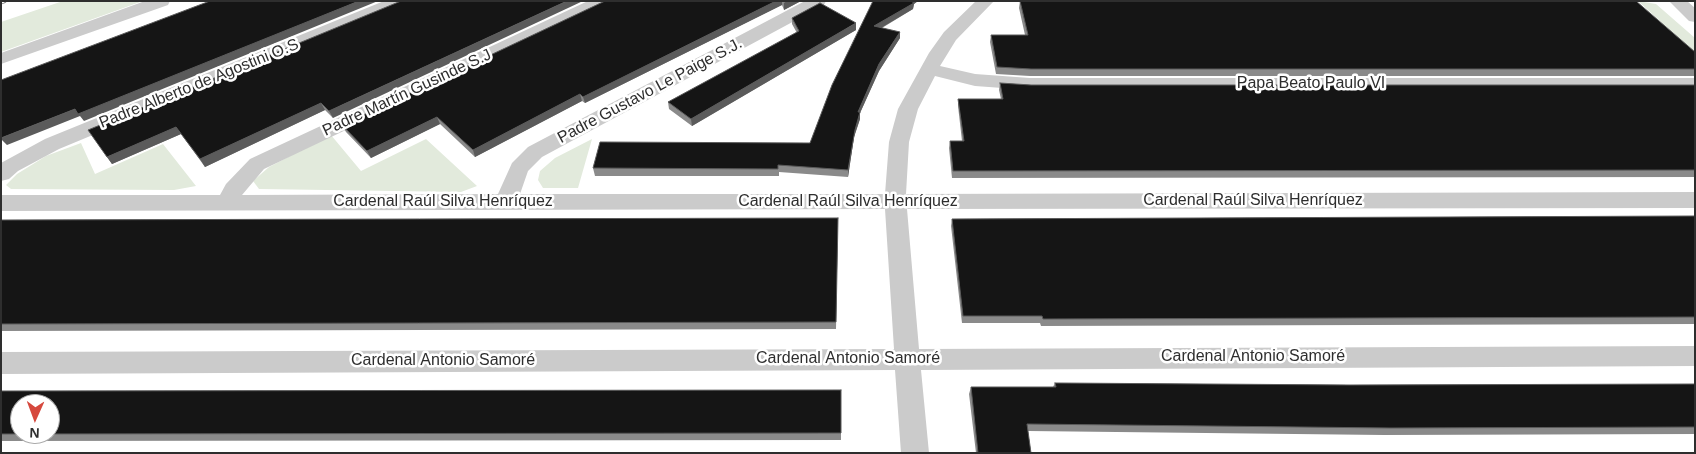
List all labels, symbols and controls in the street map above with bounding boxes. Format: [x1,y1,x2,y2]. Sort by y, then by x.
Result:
street label: Padre Gustavo Le Paige S.J. [554,34,746,148]
street label: Padre Alberto de Agostini O.S [96,35,302,133]
street label: Padre Martín Gusinde S.J [320,45,494,141]
street label: Papa Beato Paulo VI [1237,74,1385,94]
street label: Cardenal Raúl Silva Henríquez [1143,191,1363,211]
street label: Cardenal Raúl Silva Henríquez [333,192,553,212]
street label: Cardenal Raúl Silva Henríquez [738,192,958,212]
street label: Cardenal Antonio Samoré [1161,347,1345,367]
street label: Cardenal Antonio Samoré [756,349,940,369]
street label: Cardenal Antonio Samoré [351,351,535,371]
north arrow [10,394,60,444]
text: N [29,425,40,441]

